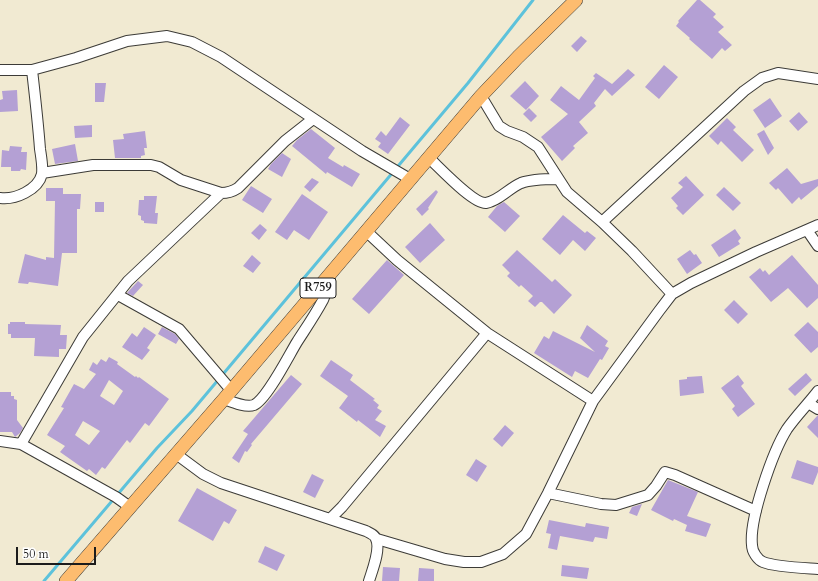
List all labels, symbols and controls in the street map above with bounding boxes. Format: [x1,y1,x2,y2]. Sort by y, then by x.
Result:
road number: R759 [300,278,336,298]
scale bar [18,539,98,565]
text: 50 m [23,546,49,562]

